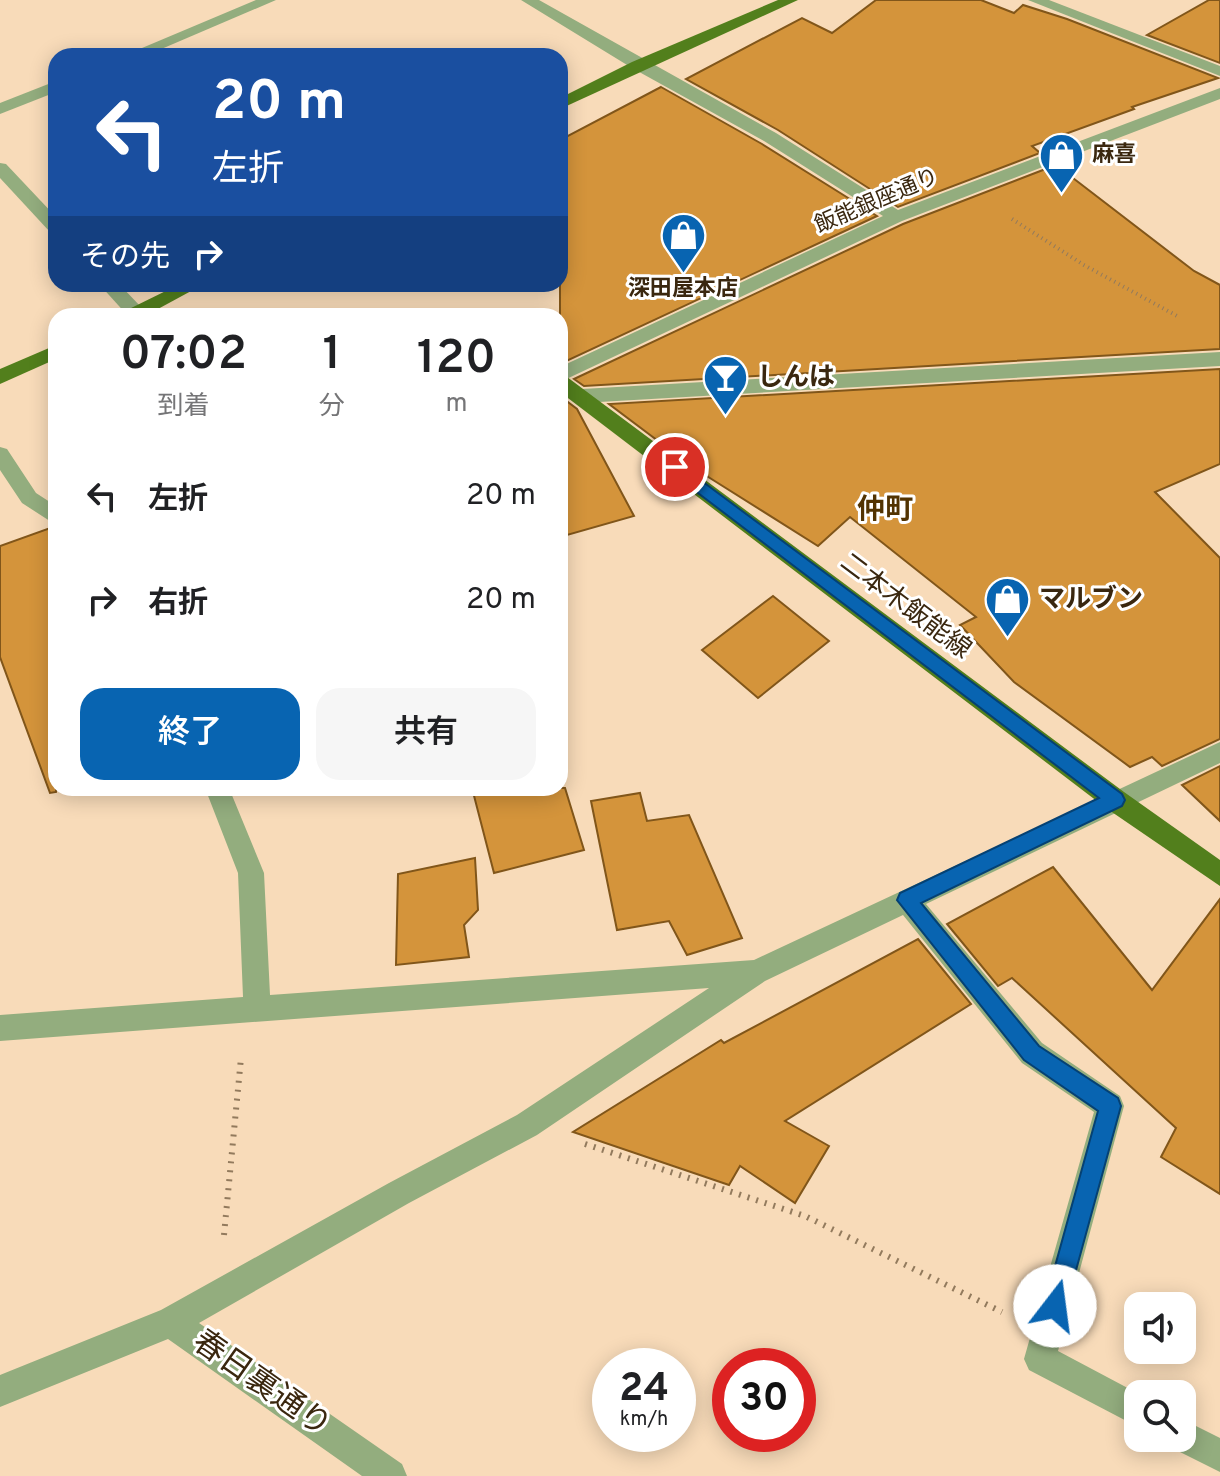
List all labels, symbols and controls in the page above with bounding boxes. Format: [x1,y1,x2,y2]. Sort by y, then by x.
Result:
text: 20 m [212,69,346,139]
icon: left [80,80,184,184]
shop icon: 麻喜 [1037,131,1085,194]
place label: 麻喜 [1092,142,1136,169]
text: 左折 [212,148,284,194]
street label: 飯能銀座通り [811,164,943,240]
shop icon: 深田屋本店 [659,212,707,275]
icon: right [186,232,230,276]
text: その先 [80,240,170,277]
place label: 深田屋本店 [628,276,738,303]
text: 07:02 [120,326,247,386]
text: 1 [322,326,341,386]
text: 120 [417,330,496,390]
bar icon: しんは [702,354,750,417]
place label: しんは [757,362,835,395]
text: m [445,388,467,421]
text: 到着 [157,391,209,424]
text: 分 [319,391,345,424]
pin [641,433,709,501]
icon: arrive [653,445,697,489]
icon: left [80,474,124,518]
text: 20 m [466,478,536,515]
text: 左折 [148,482,208,519]
district label: 仲町 [857,493,913,529]
street label: 二本木飯能線 [833,547,977,667]
shop icon: マルブン [984,576,1032,639]
icon: right [80,578,124,622]
text: 20 m [466,582,536,619]
place label: マルブン [1039,584,1143,617]
text: 右折 [148,586,208,623]
button: 終了 [80,688,300,780]
button: 共有 [316,688,536,780]
position arrow [1013,1264,1097,1348]
map controls [1124,1292,1196,1452]
button: sound [1124,1292,1196,1364]
street label: 春日裏通り [184,1323,338,1447]
speed limit sign: 30 [712,1348,816,1452]
text: 24 [619,1365,669,1415]
button: search [1124,1380,1196,1452]
text: km/h [620,1407,668,1433]

